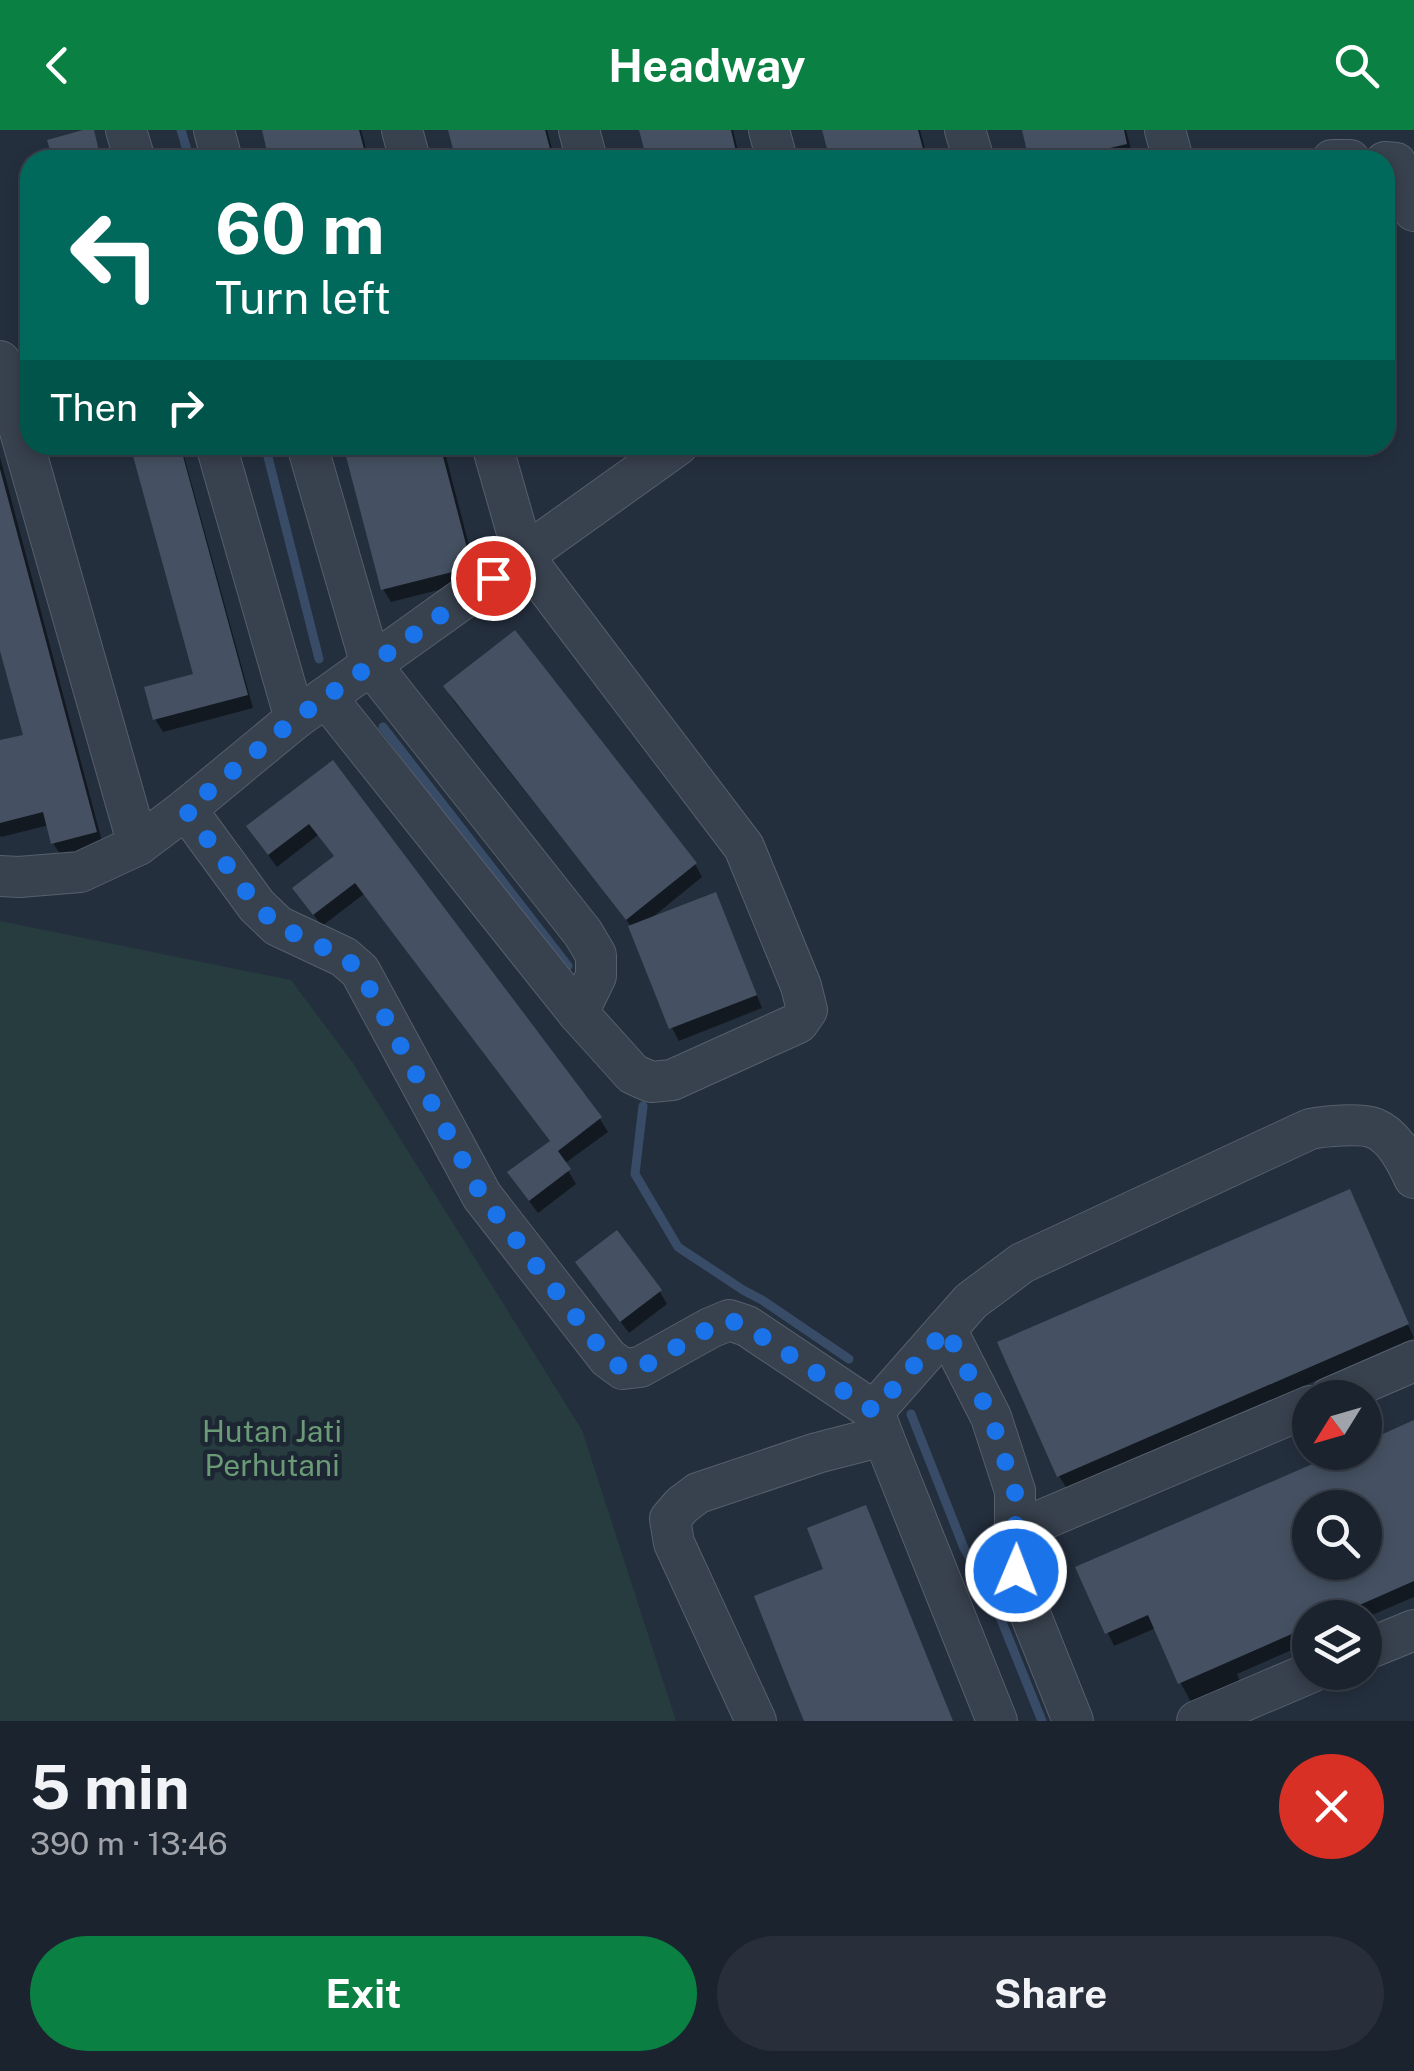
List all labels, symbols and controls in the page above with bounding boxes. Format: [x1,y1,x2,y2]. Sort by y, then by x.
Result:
icon: back [30,38,85,93]
icon: search [1329,38,1384,93]
text: Headway [608,39,806,92]
text: 60 m [215,187,385,270]
icon: left [50,190,180,320]
text: Turn left [215,271,391,324]
icon: right [158,380,213,435]
text: Then [50,385,138,430]
pin [451,536,536,621]
icon: arrive [466,551,521,606]
north arrow [1292,1380,1382,1470]
map controls [1292,1380,1382,1690]
park label: Hutan Jati Perhutani [202,1413,342,1483]
button: search [1292,1490,1382,1580]
position arrow [964,1519,1068,1623]
button: layers [1292,1600,1382,1690]
text: 5 min [30,1752,190,1823]
button: close [1279,1754,1384,1859]
text: 390 m · 13:46 [30,1825,228,1862]
button: Exit [30,1936,697,2051]
button: Share [717,1936,1384,2051]

